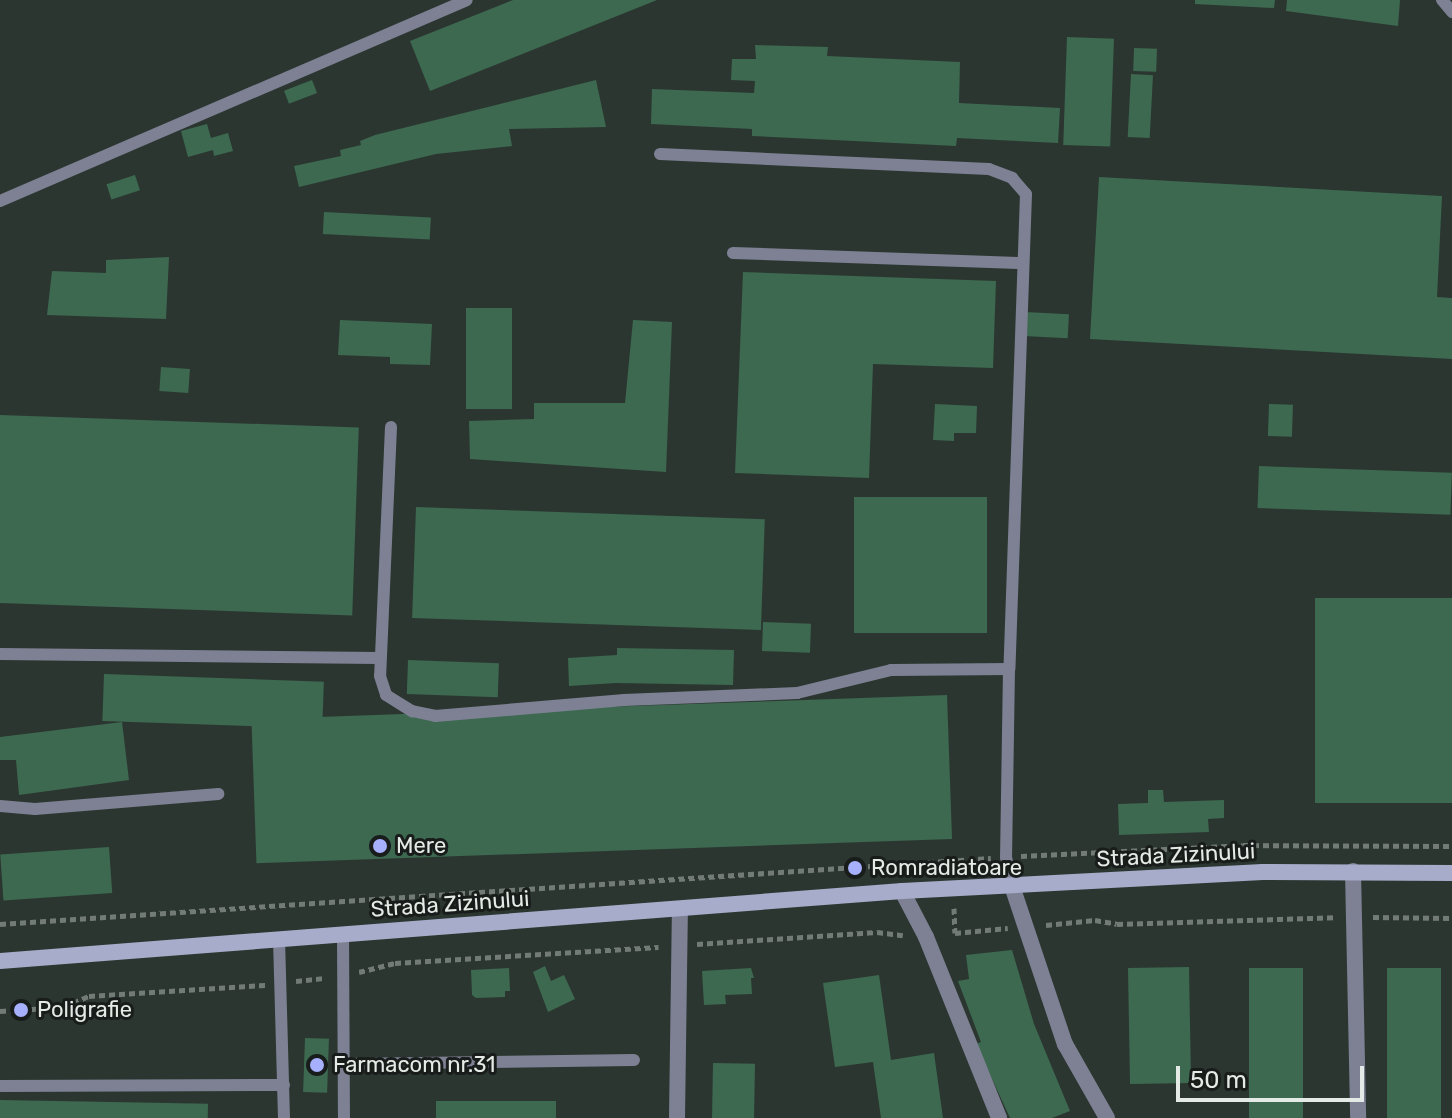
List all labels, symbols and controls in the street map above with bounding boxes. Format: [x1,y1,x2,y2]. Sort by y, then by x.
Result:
place label: Mere [396,833,446,859]
marker: Mere [371,837,389,855]
street label: Strada Zizinului [1096,838,1256,872]
place label: Romradiatoare [871,855,1022,881]
marker: Romradiatoare [846,859,864,877]
street label: Strada Zizinului [370,885,530,923]
place label: Poligrafie [37,997,132,1023]
marker: Poligrafie [12,1001,30,1019]
scale bar [1180,1050,1368,1100]
place label: Farmacom nr.31 [333,1052,495,1078]
marker: Farmacom nr.31 [308,1056,326,1074]
text: 50 m [1190,1066,1247,1094]

